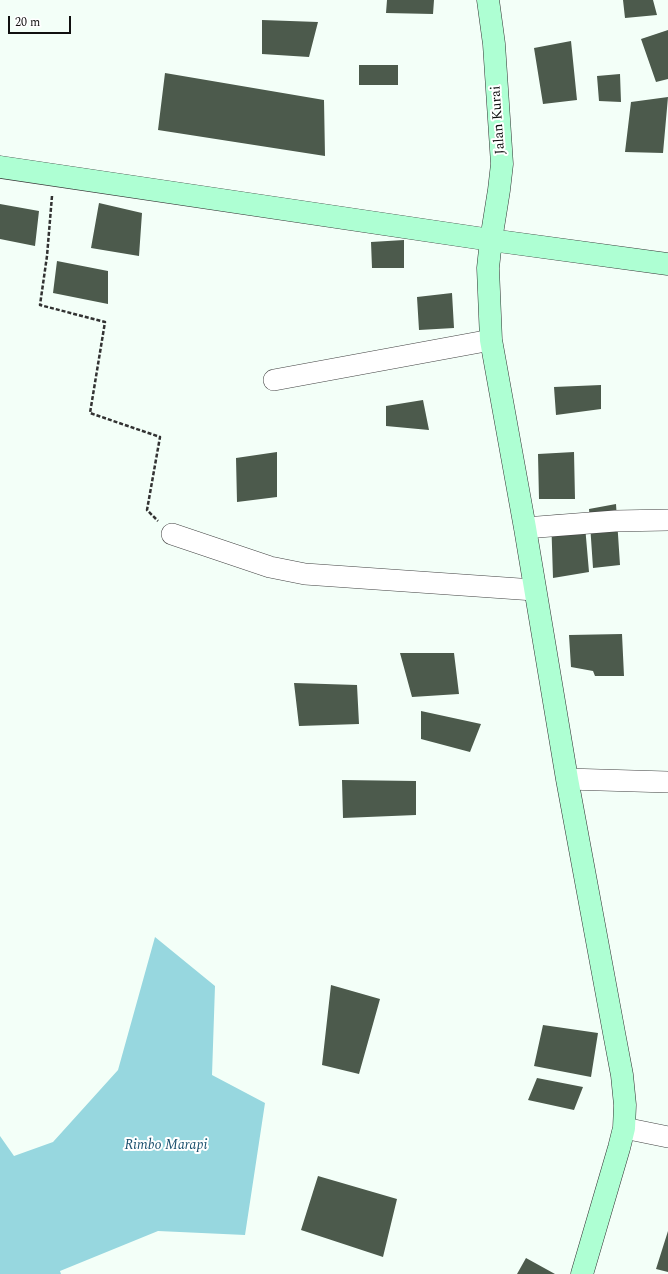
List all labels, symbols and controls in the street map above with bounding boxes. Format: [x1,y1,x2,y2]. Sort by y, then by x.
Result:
scale bar [10,8,73,34]
text: 20 m [15,13,40,32]
street label: Jalan Kurai [488,85,510,155]
park label: Rimbo Marapi [124,1138,208,1154]

